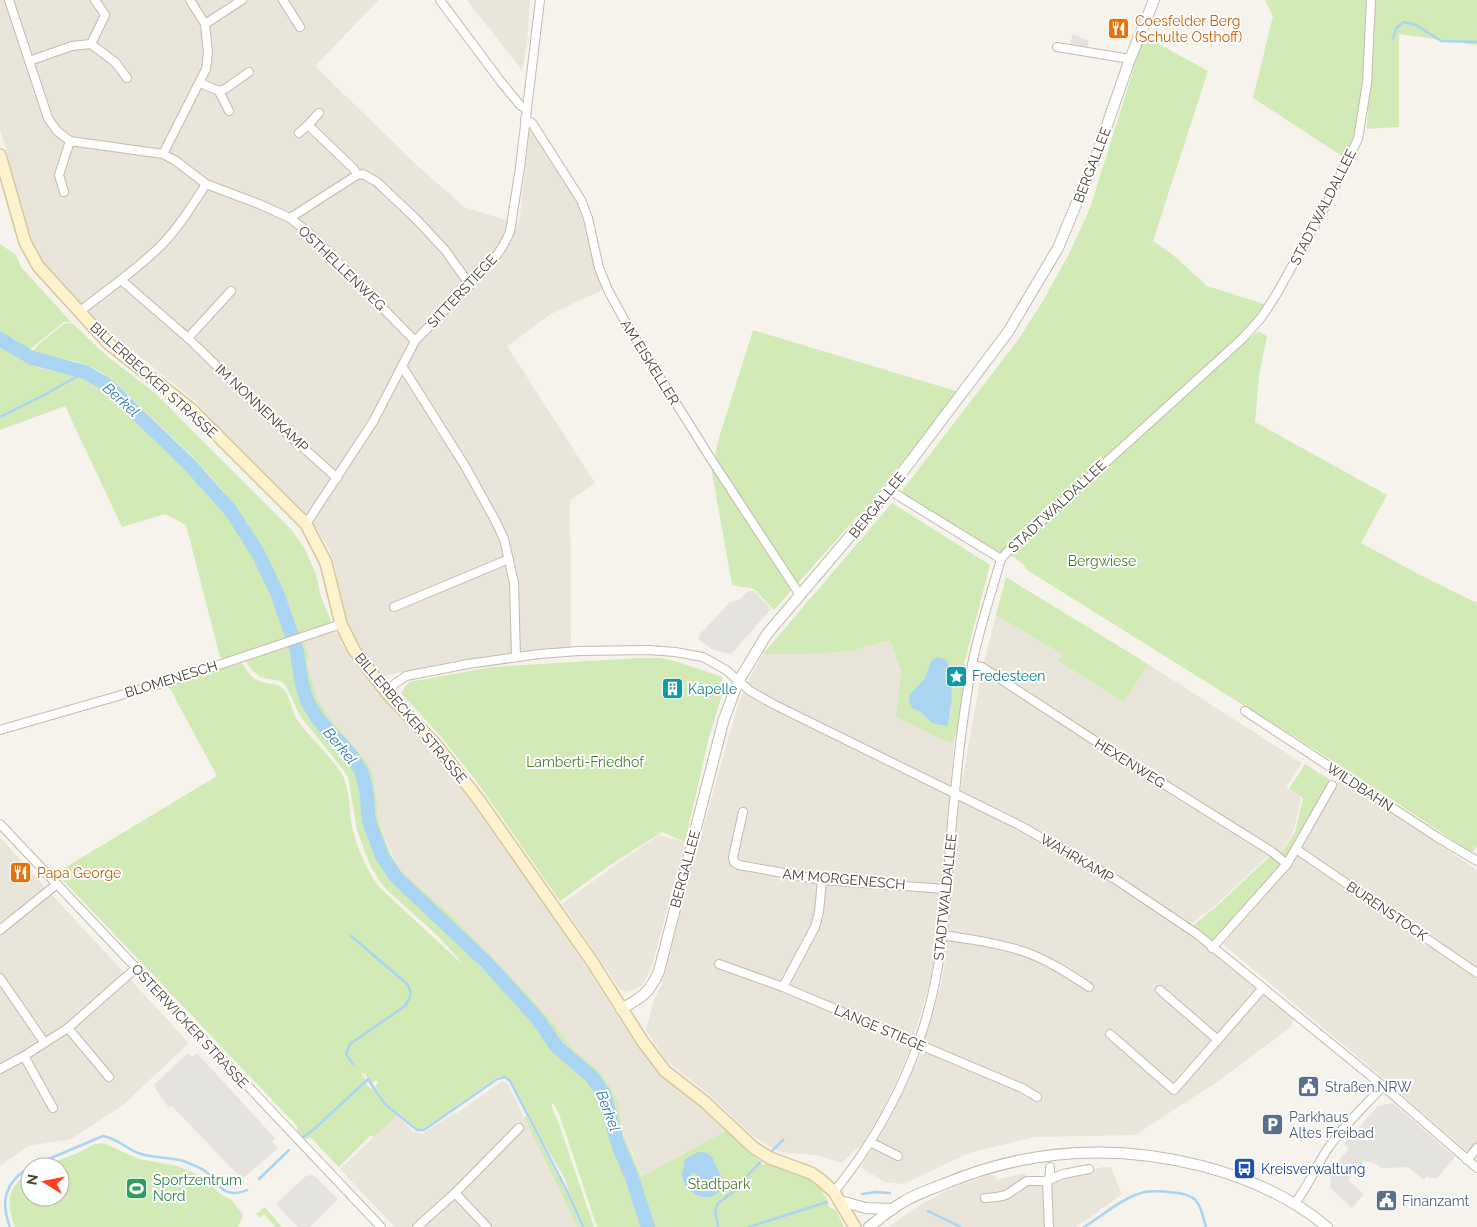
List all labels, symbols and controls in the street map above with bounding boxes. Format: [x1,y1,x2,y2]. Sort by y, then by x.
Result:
place label: Coesfelder Berg (Schulte Osthoff) [1135,13,1243,45]
restaurant icon: Coesfelder Berg (Schulte Osthoff) [1107,17,1131,41]
street label: BERGALLEE [1070,125,1114,205]
street label: STADTWALDALLEE [1287,146,1359,268]
street label: OSTHELLENWEG [295,222,389,314]
street label: SITTERSTIEGE [424,251,500,331]
street label: AM EISKELLER [617,316,683,408]
street label: BILLERBECKER STRASSE [87,319,221,441]
street label: IM NONNENKAMP [212,361,312,455]
water label: Berkel [99,379,143,421]
street label: STADTWALDALLEE [1005,457,1109,555]
street label: BERGALLEE [846,469,908,541]
park label: Bergwiese [1068,553,1136,569]
street label: BILLERBECKER STRASSE [352,650,470,786]
street label: BLOMENESCH [123,657,219,701]
place icon: Fredesteen [944,664,968,688]
place label: Fredesteen [972,668,1045,684]
building icon: Kapelle [660,677,684,701]
place label: Kapelle [688,681,737,697]
water label: Berkel [319,724,361,768]
street label: HEXENWEG [1092,735,1168,791]
park label: Lamberti-Friedhof [526,754,645,770]
street label: WILDBAHN [1324,760,1396,814]
street label: BERGALLEE [667,828,703,910]
street label: WAHRKAMP [1037,831,1117,886]
street label: STADTWALDALLEE [930,833,960,961]
restaurant icon: Papa George [9,861,33,885]
place label: Papa George [37,865,121,881]
street label: AM MORGENESCH [782,866,906,892]
street label: BURENSTOCK [1343,878,1431,944]
street label: OSTERWICKER STRASSE [128,961,252,1091]
street label: LANGE STIEGE [832,1002,928,1054]
public building icon: Straßen.NRW [1297,1075,1321,1099]
place label: Straßen.NRW [1325,1079,1412,1095]
water label: Berkel [592,1088,624,1134]
place label: Parkhaus Altes Freibad [1289,1109,1374,1141]
parking icon: Parkhaus Altes Freibad [1261,1113,1285,1137]
north arrow [20,1157,70,1207]
bus stop icon: Kreisverwaltung [1233,1157,1257,1181]
place label: Kreisverwaltung [1261,1161,1365,1177]
place label: Sportzentrum Nord [153,1172,242,1204]
text: N [23,1173,41,1186]
sports icon: Sportzentrum Nord [125,1176,149,1200]
park label: Stadtpark [688,1176,751,1192]
public building icon: Finanzamt [1374,1189,1398,1213]
place label: Finanzamt [1402,1193,1470,1209]

